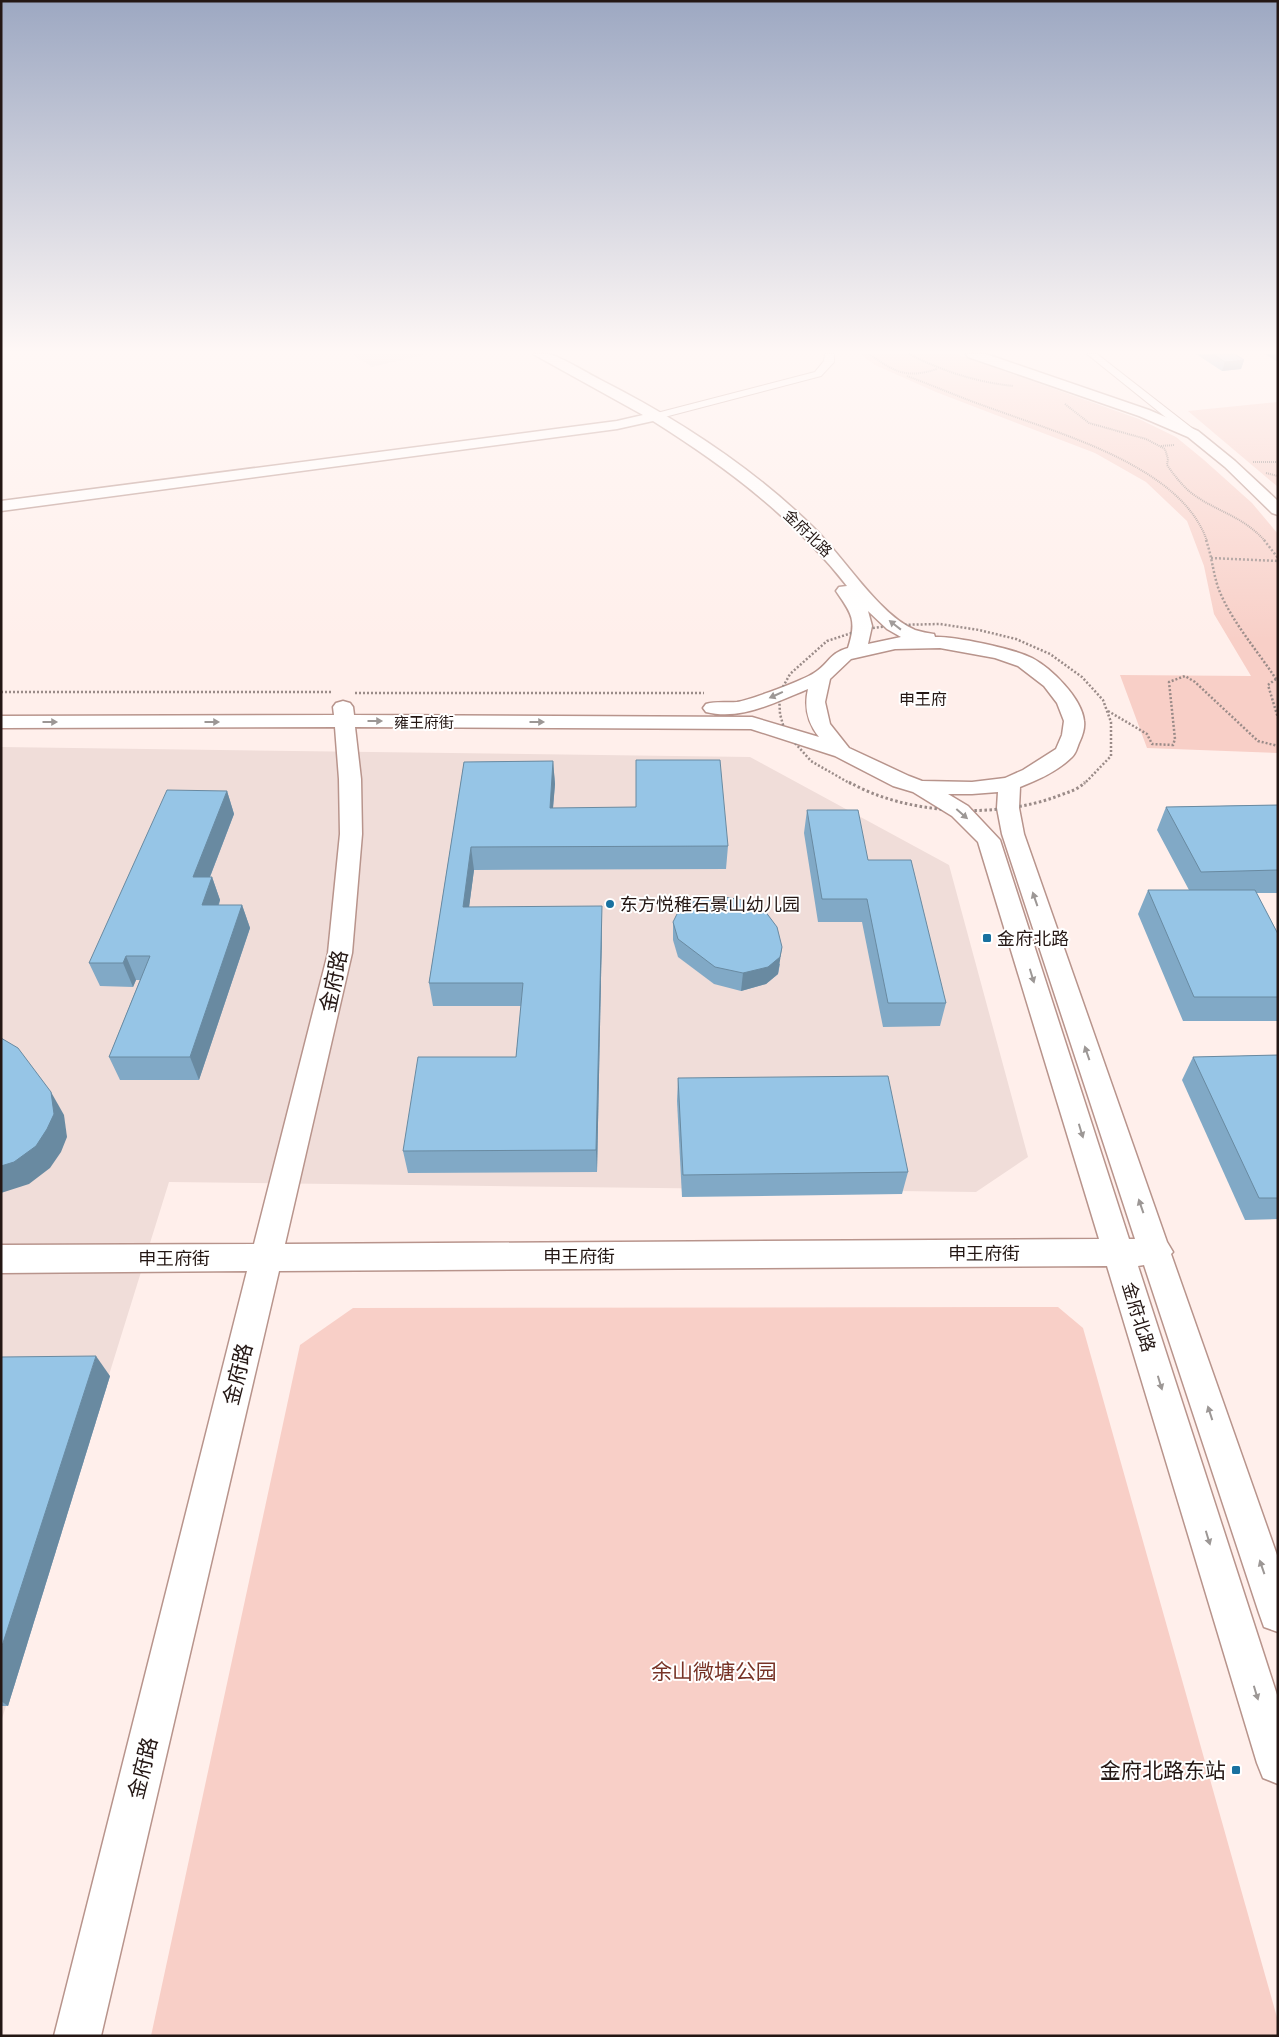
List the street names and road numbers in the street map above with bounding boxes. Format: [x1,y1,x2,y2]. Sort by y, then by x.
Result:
street label: 金府北路 [780,505,836,561]
street label: 雍王府街 [394,713,454,732]
street label: 金府路 [313,947,353,1015]
street label: 申王府街 [948,1242,1020,1265]
street label: 申王府街 [543,1245,615,1268]
street label: 申王府街 [138,1247,210,1270]
street label: 金府北路 [1117,1279,1161,1355]
street label: 金府路 [216,1340,258,1408]
street label: 金府路 [121,1734,163,1802]

